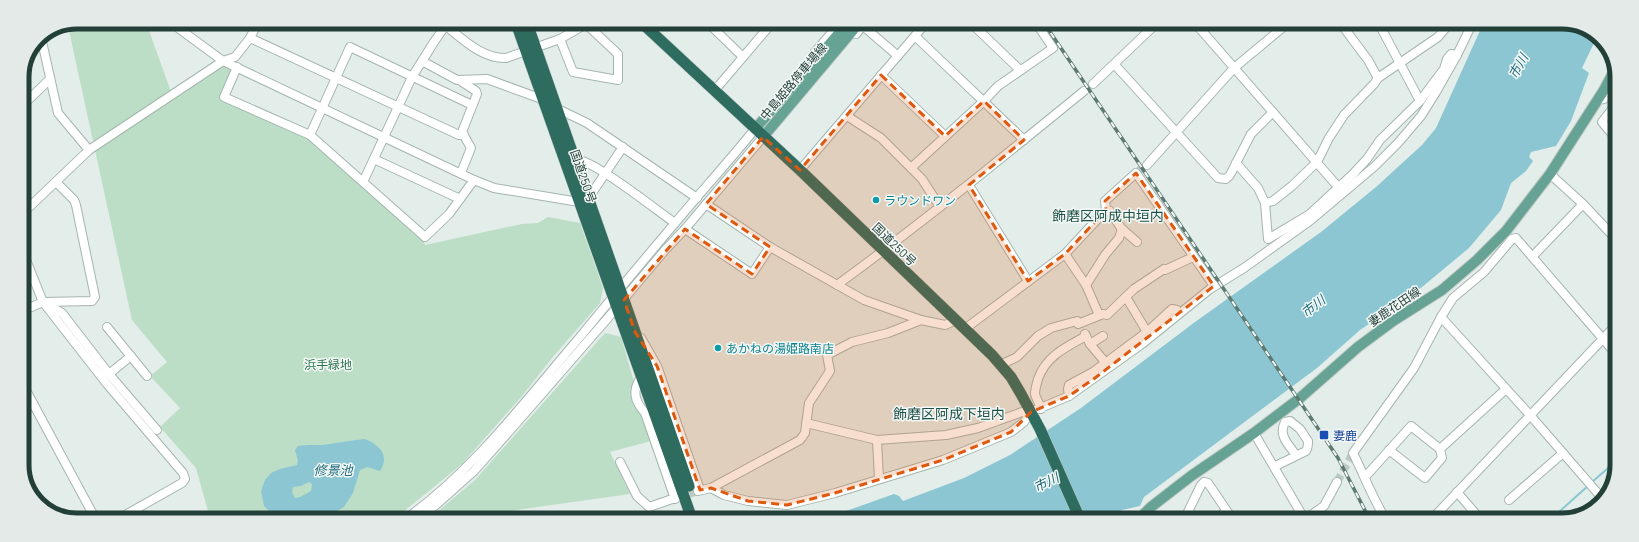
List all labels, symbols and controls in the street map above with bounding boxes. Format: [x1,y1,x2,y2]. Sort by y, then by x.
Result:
street label: 中島姫路停車場線 [757,40,829,122]
water label: 市川 [1505,49,1532,81]
street label: 国道250号 [568,148,600,204]
place label: ラウンドワン [884,193,956,207]
marker: ラウンドワン [871,195,881,205]
district label: 飾磨区阿成中垣内 [1052,207,1164,224]
street label: 国道250号 [870,220,920,268]
street label: 妻鹿花田線 [1365,283,1423,329]
water label: 市川 [1298,290,1330,320]
place label: あかねの湯姫路南店 [726,341,834,355]
marker: あかねの湯姫路南店 [713,343,723,353]
park label: 浜手緑地 [304,357,352,371]
district label: 飾磨区阿成下垣内 [893,405,1005,422]
place label: 妻鹿 [1333,428,1357,442]
marker: 妻鹿 [1318,429,1330,441]
water label: 修景池 [313,462,354,478]
water label: 市川 [1031,468,1063,495]

